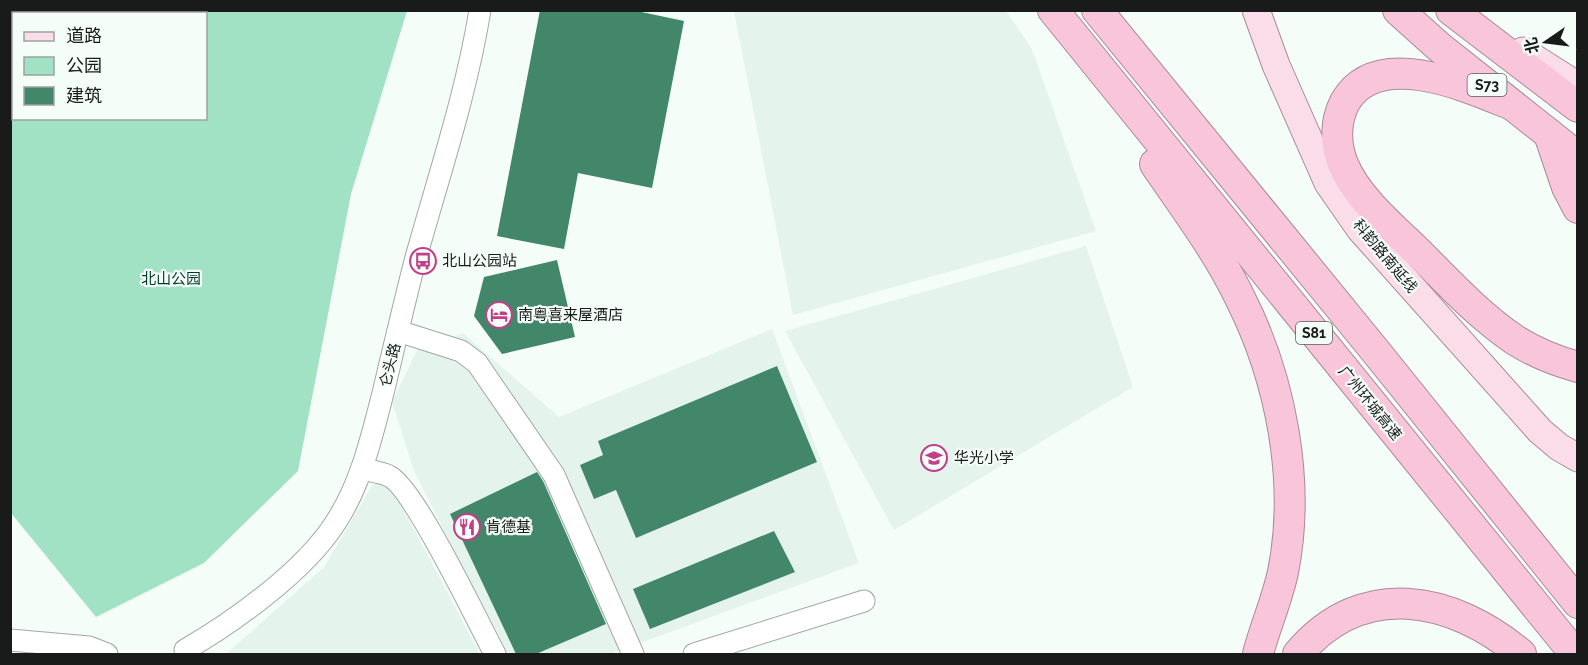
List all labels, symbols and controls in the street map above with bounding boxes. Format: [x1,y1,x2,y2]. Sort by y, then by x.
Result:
legend [12,12,207,120]
north arrow [1516,12,1576,72]
text: 道路 [66,25,102,46]
text: 北 [1521,35,1543,56]
text: 公园 [66,55,102,76]
road number: S73 [1468,74,1506,96]
text: 建筑 [66,85,102,106]
street label: 科韵路南延线 [1349,216,1421,296]
bus stop icon: 北山公园站 [408,246,438,276]
place label: 北山公园站 [442,252,517,270]
park label: 北山公园 [141,270,201,288]
hotel icon: 南粤喜来屋酒店 [484,300,514,330]
place label: 南粤喜来屋酒店 [518,306,623,324]
road number: S81 [1296,322,1332,344]
street label: 仑头路 [376,341,404,389]
street label: 广州环城高速 [1335,362,1405,444]
school or university icon: 华光小学 [919,443,949,473]
place label: 华光小学 [954,449,1014,467]
restaurant icon: 肯德基 [452,512,482,542]
place label: 肯德基 [486,518,531,536]

